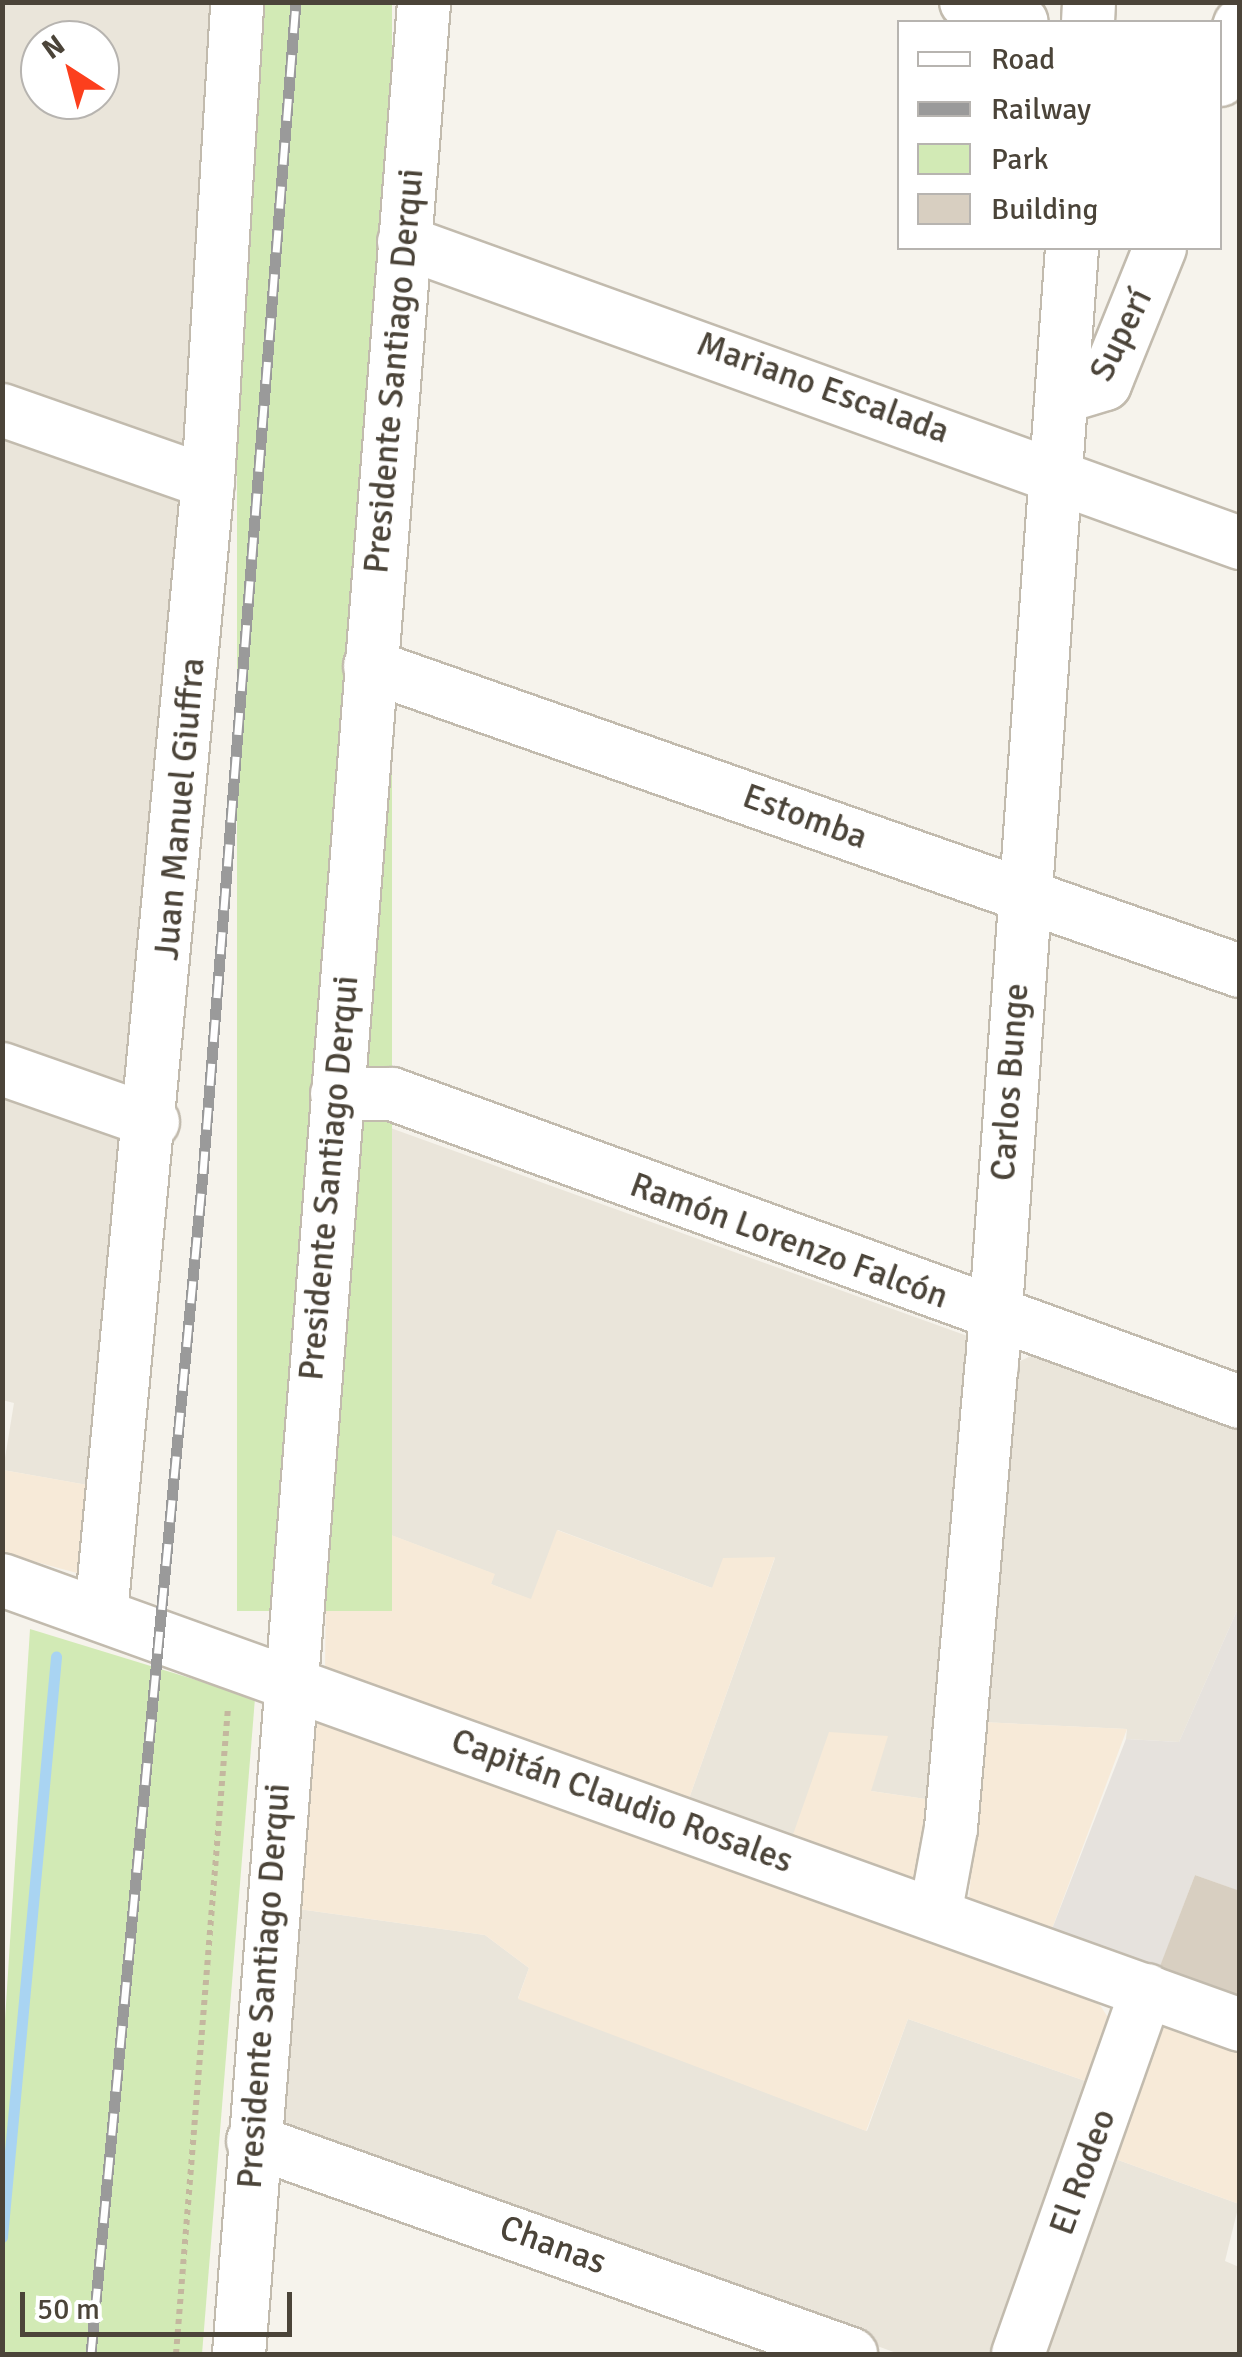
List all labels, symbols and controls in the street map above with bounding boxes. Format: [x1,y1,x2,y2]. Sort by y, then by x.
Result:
north arrow [20,20,120,120]
legend [897,20,1222,250]
text: N [36,28,71,67]
text: Road [991,41,1055,78]
text: Railway [991,91,1091,128]
text: Park [991,141,1049,178]
street label: Presidente Santiago Derqui [355,167,433,575]
text: Building [991,191,1098,228]
street label: Superí [1081,282,1161,388]
street label: Mariano Escalada [691,323,955,453]
street label: Juan Manuel Giuffra [146,656,214,962]
street label: Estomba [737,775,873,859]
street label: Presidente Santiago Derqui [290,974,368,1382]
street label: Carlos Bunge [982,982,1038,1182]
street label: Ramón Lorenzo Falcón [624,1164,954,1318]
street label: Capitán Claudio Rosales [446,1720,798,1882]
street label: Presidente Santiago Derqui [229,1782,299,2190]
street label: El Rodeo [1041,2103,1125,2241]
street label: Chanas [494,2206,612,2284]
scale bar [25,2272,298,2334]
text: 50 m [37,2291,100,2328]

